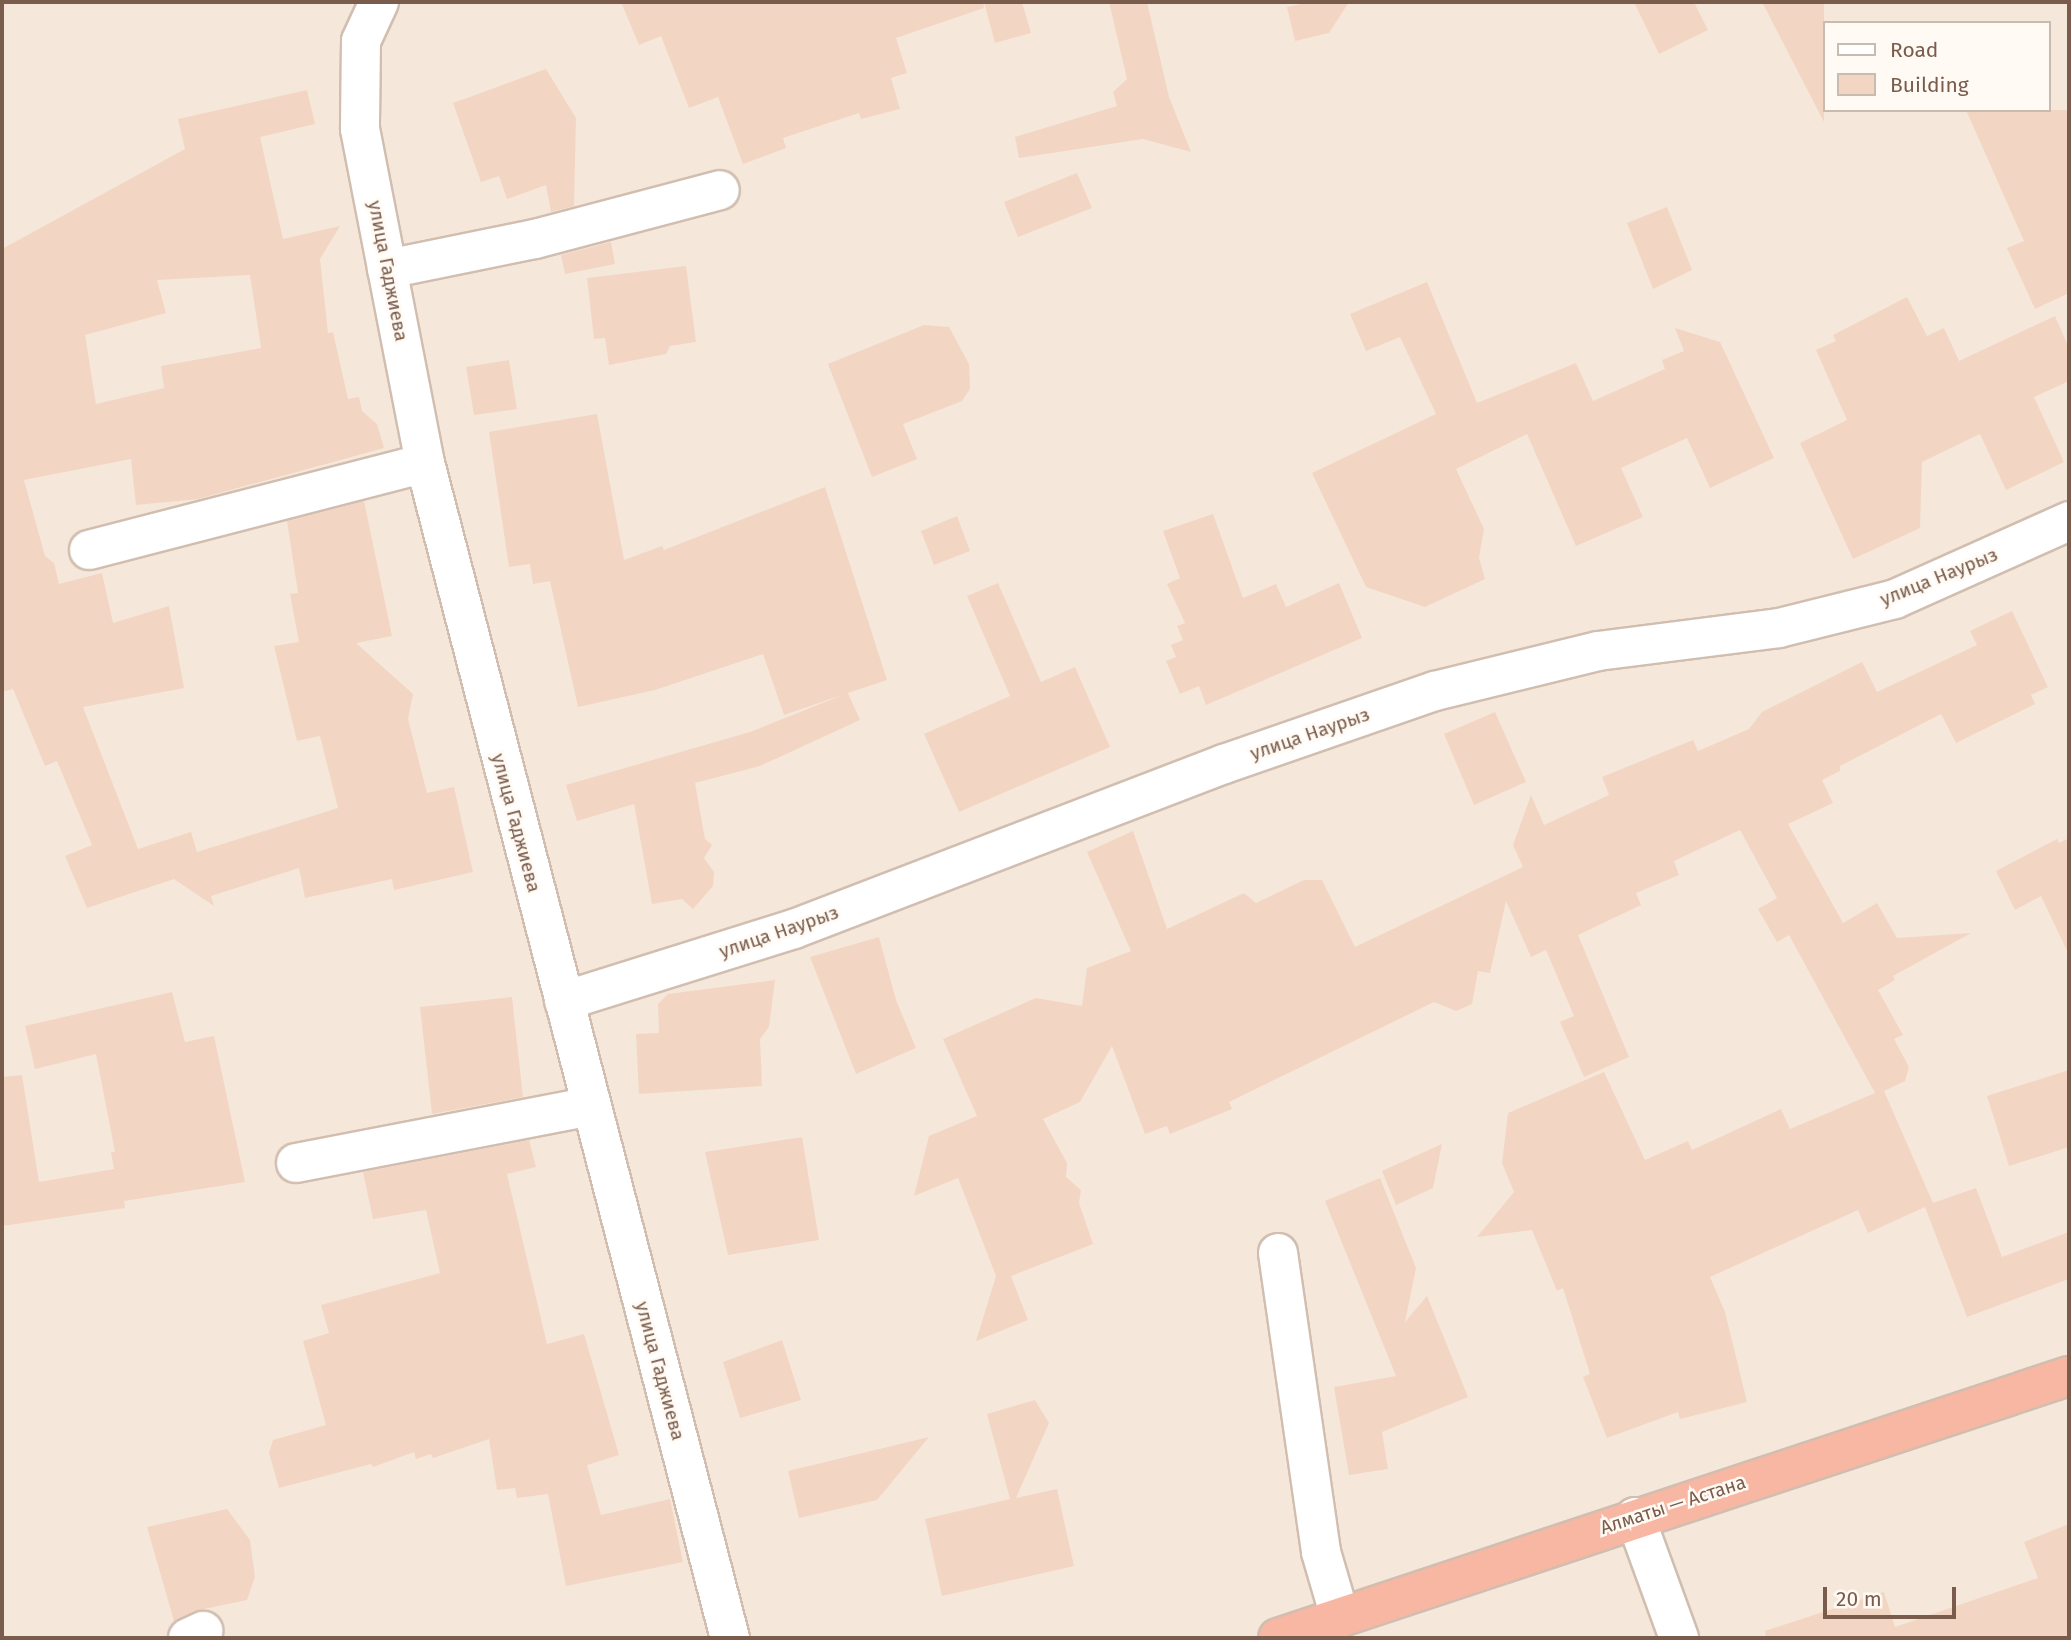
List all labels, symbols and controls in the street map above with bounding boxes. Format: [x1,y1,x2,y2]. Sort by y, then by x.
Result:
legend [1822,21,2050,112]
text: Road [1890,37,1938,63]
text: Building [1890,72,1969,98]
street label: улица Гаджиева [363,199,413,343]
street label: улица Наурыз [1877,543,2001,611]
street label: улица Наурыз [1247,703,1373,765]
street label: улица Гаджиева [486,751,546,895]
street label: улица Наурыз [716,901,842,963]
street label: улица Гаджиева [630,1299,690,1443]
street label: Алматы — Астана [1597,1471,1749,1539]
scale bar [1826,1574,1959,1618]
text: 20 m [1836,1586,1882,1612]

